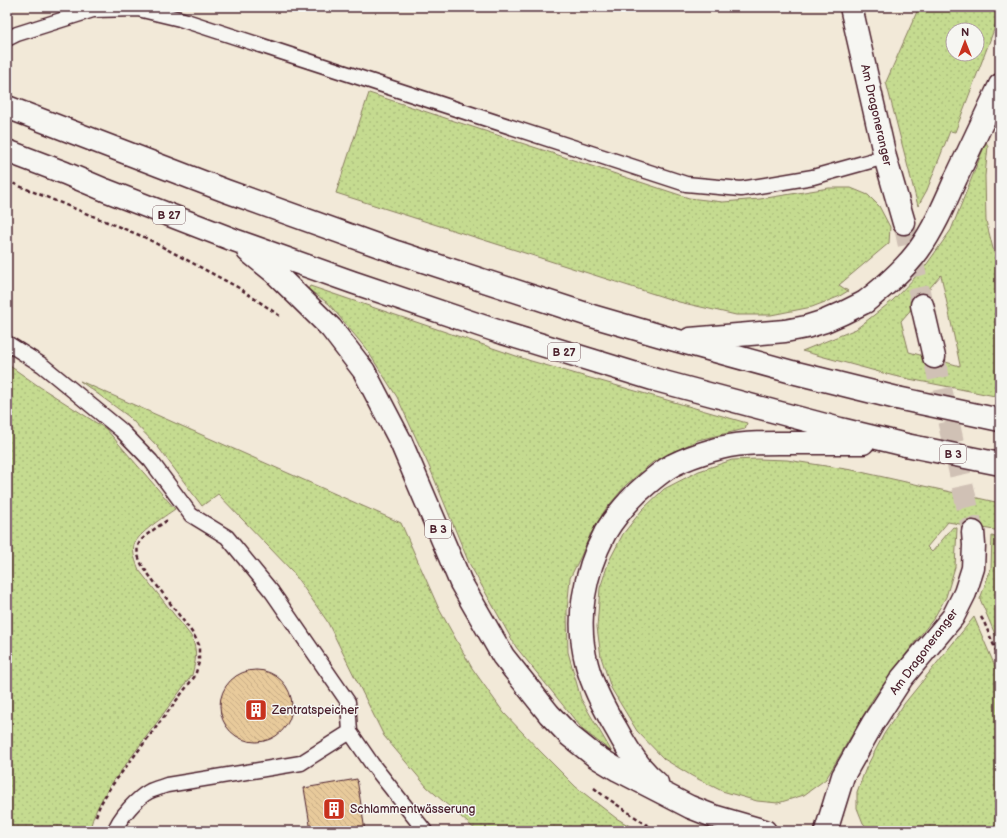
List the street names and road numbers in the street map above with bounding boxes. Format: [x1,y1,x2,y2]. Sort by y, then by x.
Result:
street label: Am Dragoneranger [857,63,895,168]
road number: B 27 [153,206,185,224]
road number: B 27 [548,343,580,361]
road number: B 3 [940,445,966,463]
road number: B 3 [425,520,451,538]
street label: Am Dragoneranger [887,605,962,698]

